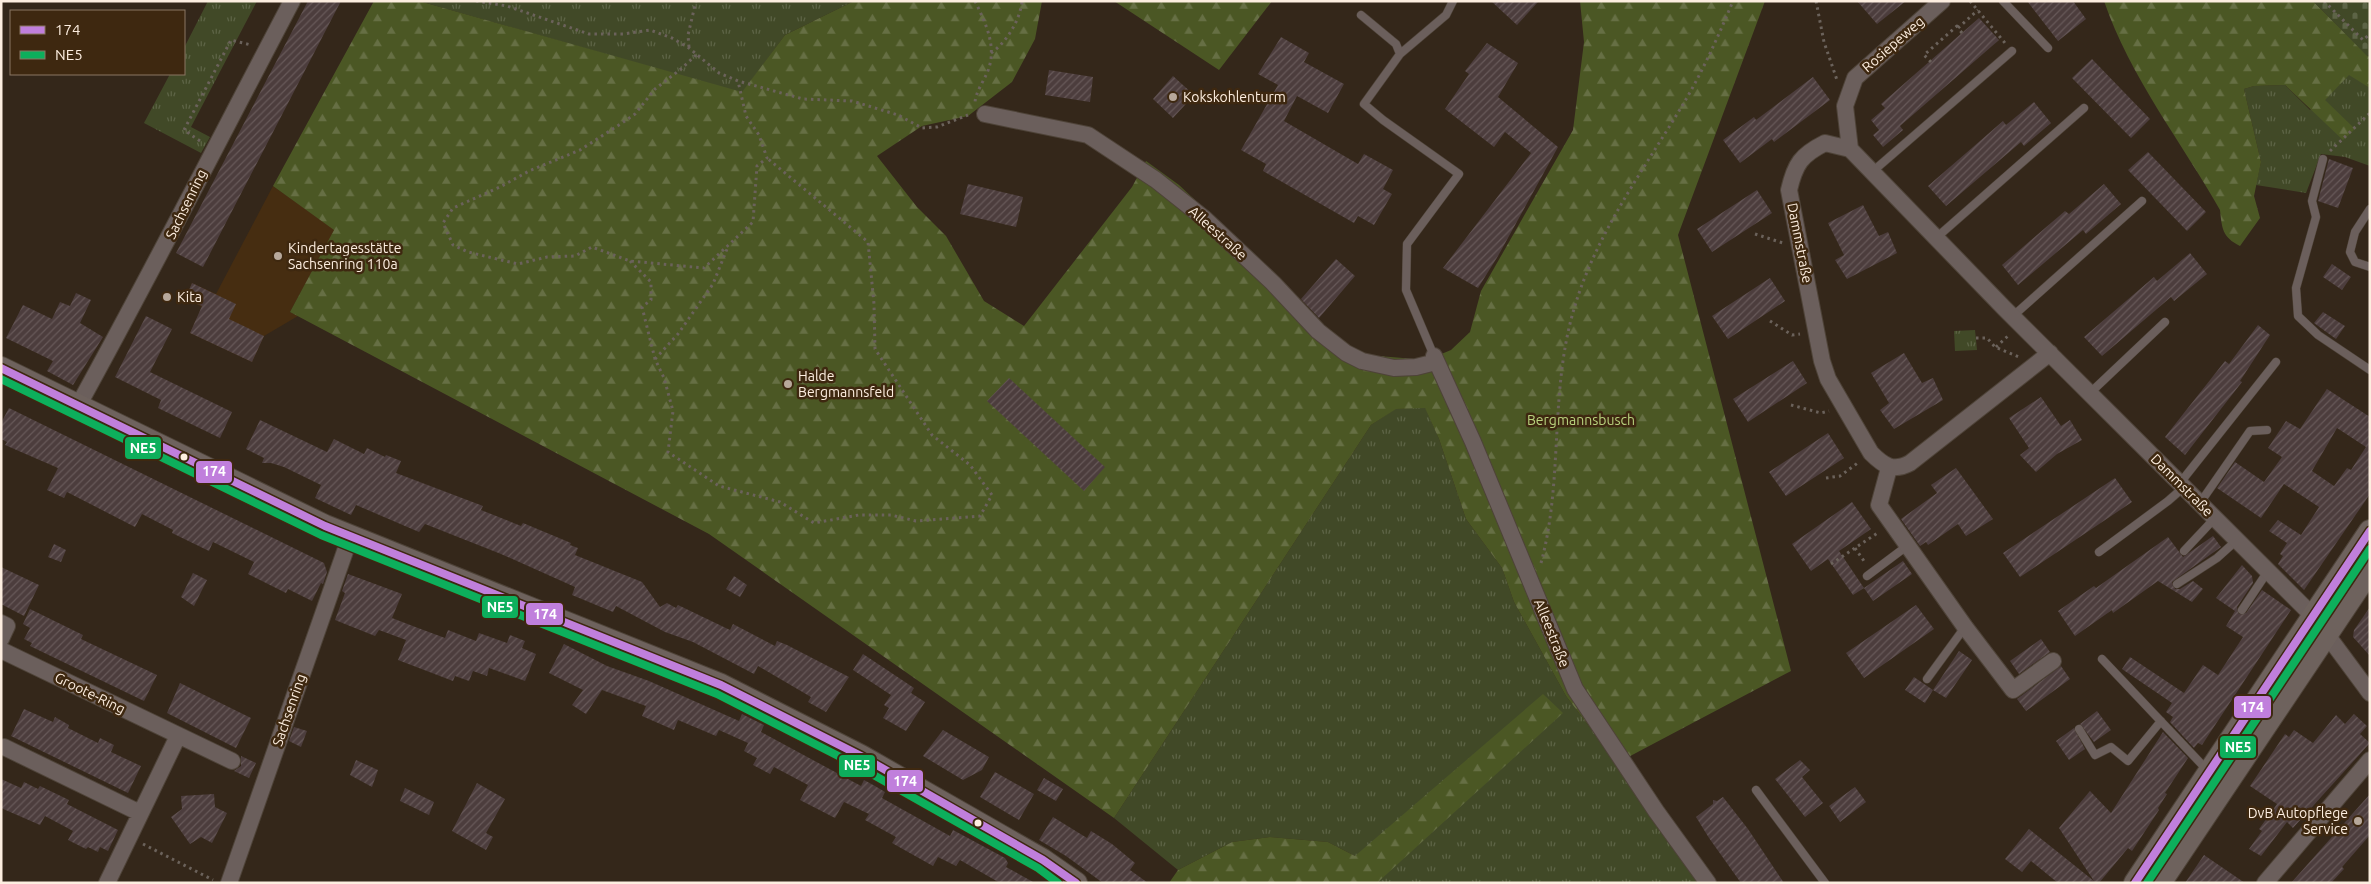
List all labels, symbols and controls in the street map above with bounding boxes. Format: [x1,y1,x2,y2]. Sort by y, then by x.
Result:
legend [10,10,185,75]
street label: Rosiepeweg [1859,13,1927,75]
text: 174 [55,21,80,38]
text: NE5 [55,46,83,63]
place label: Kokskohlenturm [1183,89,1286,105]
marker: Kokskohlenturm [1167,91,1179,103]
street label: Sachsenring [162,167,210,241]
street label: Dammstraße [1784,201,1816,285]
street label: Alleestraße [1186,203,1250,263]
place label: Kindertagesstätte Sachsenring 110a [288,240,401,272]
marker: Kindertagesstätte Sachsenring 110a [272,250,284,262]
place label: Kita [177,289,202,305]
marker: Kita [161,291,173,303]
place label: Halde Bergmannsfeld [798,368,894,400]
marker: Halde Bergmannsfeld [782,378,794,390]
park label: Bergmannsbusch [1527,412,1635,428]
line badge: NE5 [124,436,162,460]
text: NE5 [130,440,156,456]
street label: Dammstraße [2148,451,2216,519]
unlabelled marker [179,452,189,462]
line badge: 174 [195,460,233,484]
text: 174 [202,463,226,479]
line badge: NE5 [481,595,519,619]
street label: Alleestraße [1531,597,1573,669]
text: NE5 [487,599,513,615]
line badge: 174 [525,602,564,626]
text: 174 [533,606,557,622]
street label: Groote-Ring [52,669,128,717]
street label: Sachsenring [269,672,309,748]
line badge: 174 [2233,695,2272,719]
text: 174 [2240,699,2264,715]
line badge: NE5 [2219,735,2257,759]
text: NE5 [2225,739,2251,755]
line badge: NE5 [838,754,876,778]
text: NE5 [844,757,870,773]
line badge: 174 [886,769,924,793]
text: 174 [893,773,917,789]
place label: DvB Autopflege Service [2248,805,2348,837]
marker: DvB Autopflege Service [2352,815,2364,827]
unlabelled marker [973,818,983,828]

